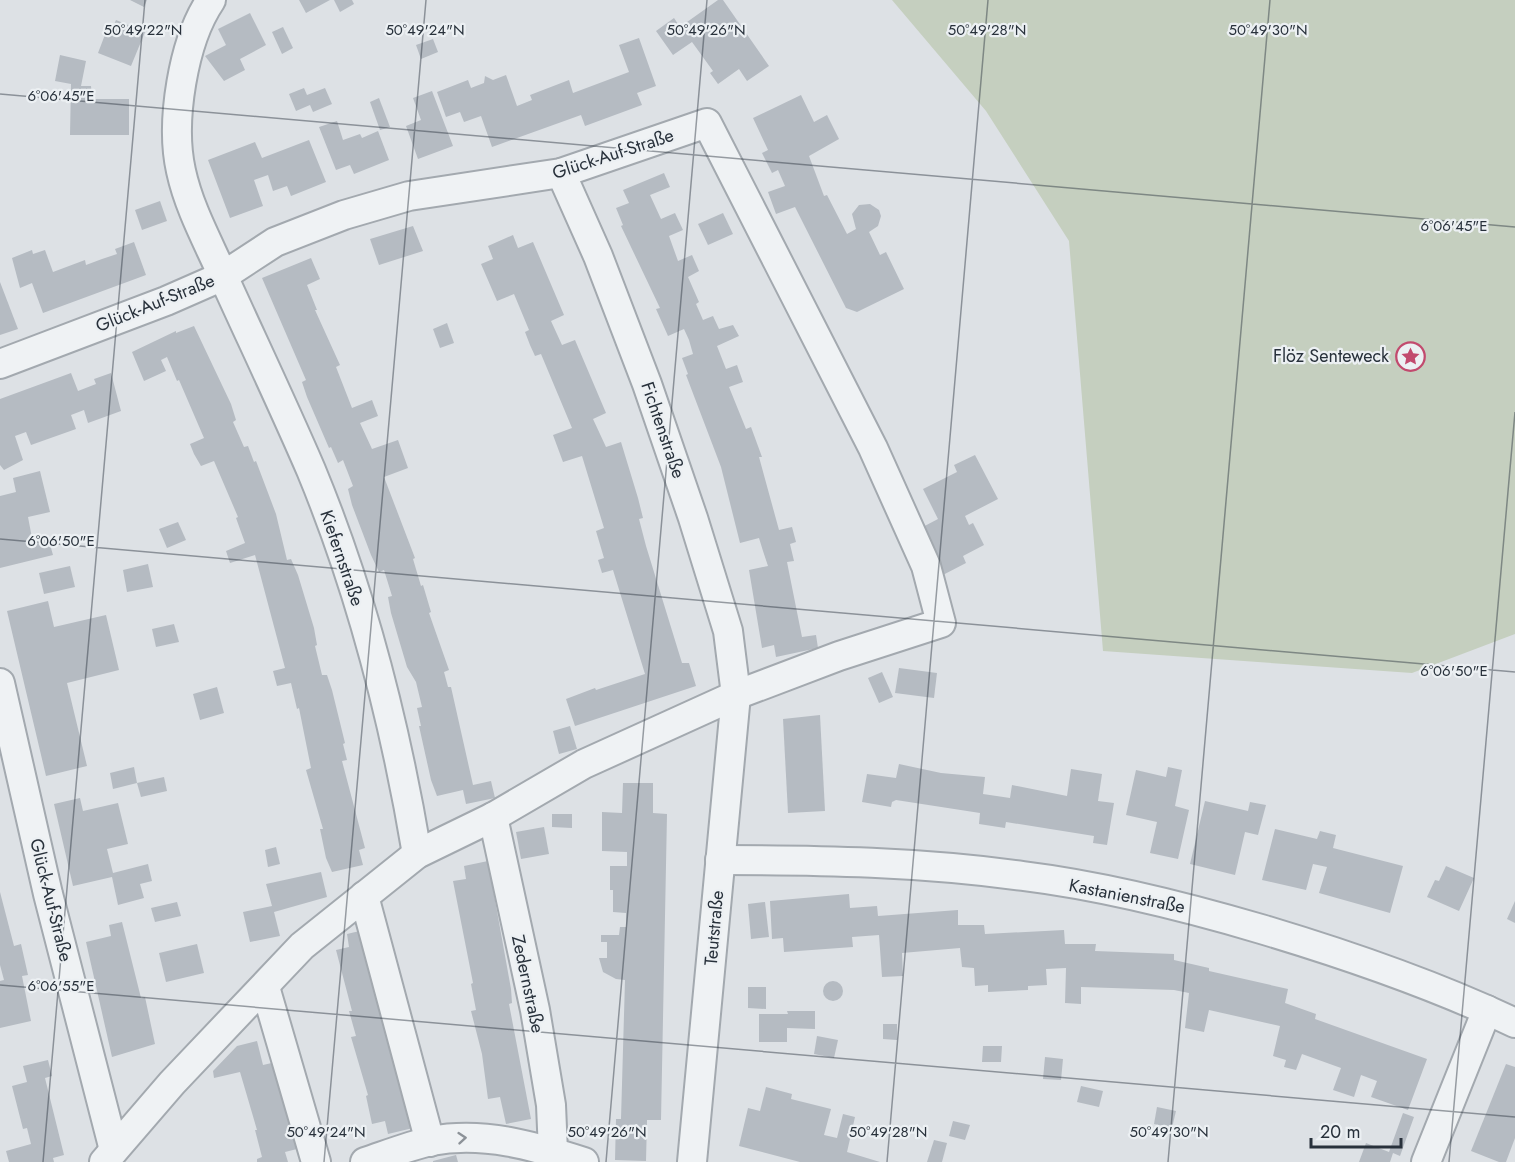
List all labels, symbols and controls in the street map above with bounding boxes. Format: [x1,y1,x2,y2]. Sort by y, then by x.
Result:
text: 50°49'22"N [104,19,182,41]
text: 50°49'24"N [385,19,465,41]
text: 50°49'26"N [666,19,746,41]
text: 50°49'28"N [948,19,1026,41]
text: 50°49'30"N [1228,19,1308,41]
text: 6°06'45"E [27,85,95,107]
street label: Glück-Auf-Straße [549,122,677,186]
text: 6°06'45"E [1420,215,1488,237]
street label: Glück-Auf-Straße [92,267,218,339]
place icon: Flöz Senteweck [1394,340,1426,372]
place label: Flöz Senteweck [1273,343,1389,369]
street label: Fichtenstraße [634,378,692,482]
street label: Kiefernstraße [313,506,371,610]
text: 6°06'50"E [27,530,95,552]
text: 6°06'50"E [1420,660,1488,682]
street label: Glück-Auf-Straße [23,836,79,964]
street label: Kastanienstraße [1067,872,1187,920]
street label: Teutstraße [698,889,730,967]
street label: Zedernstraße [505,933,551,1035]
text: 6°06'55"E [28,975,94,997]
scale bar [1311,1111,1401,1149]
text: 20 m [1320,1119,1360,1145]
text: 50°49'24"N [286,1121,366,1143]
text: 50°49'26"N [567,1121,647,1143]
text: 50°49'28"N [849,1121,927,1143]
text: 50°49'30"N [1129,1121,1209,1143]
one-way arrow [457,1132,466,1145]

